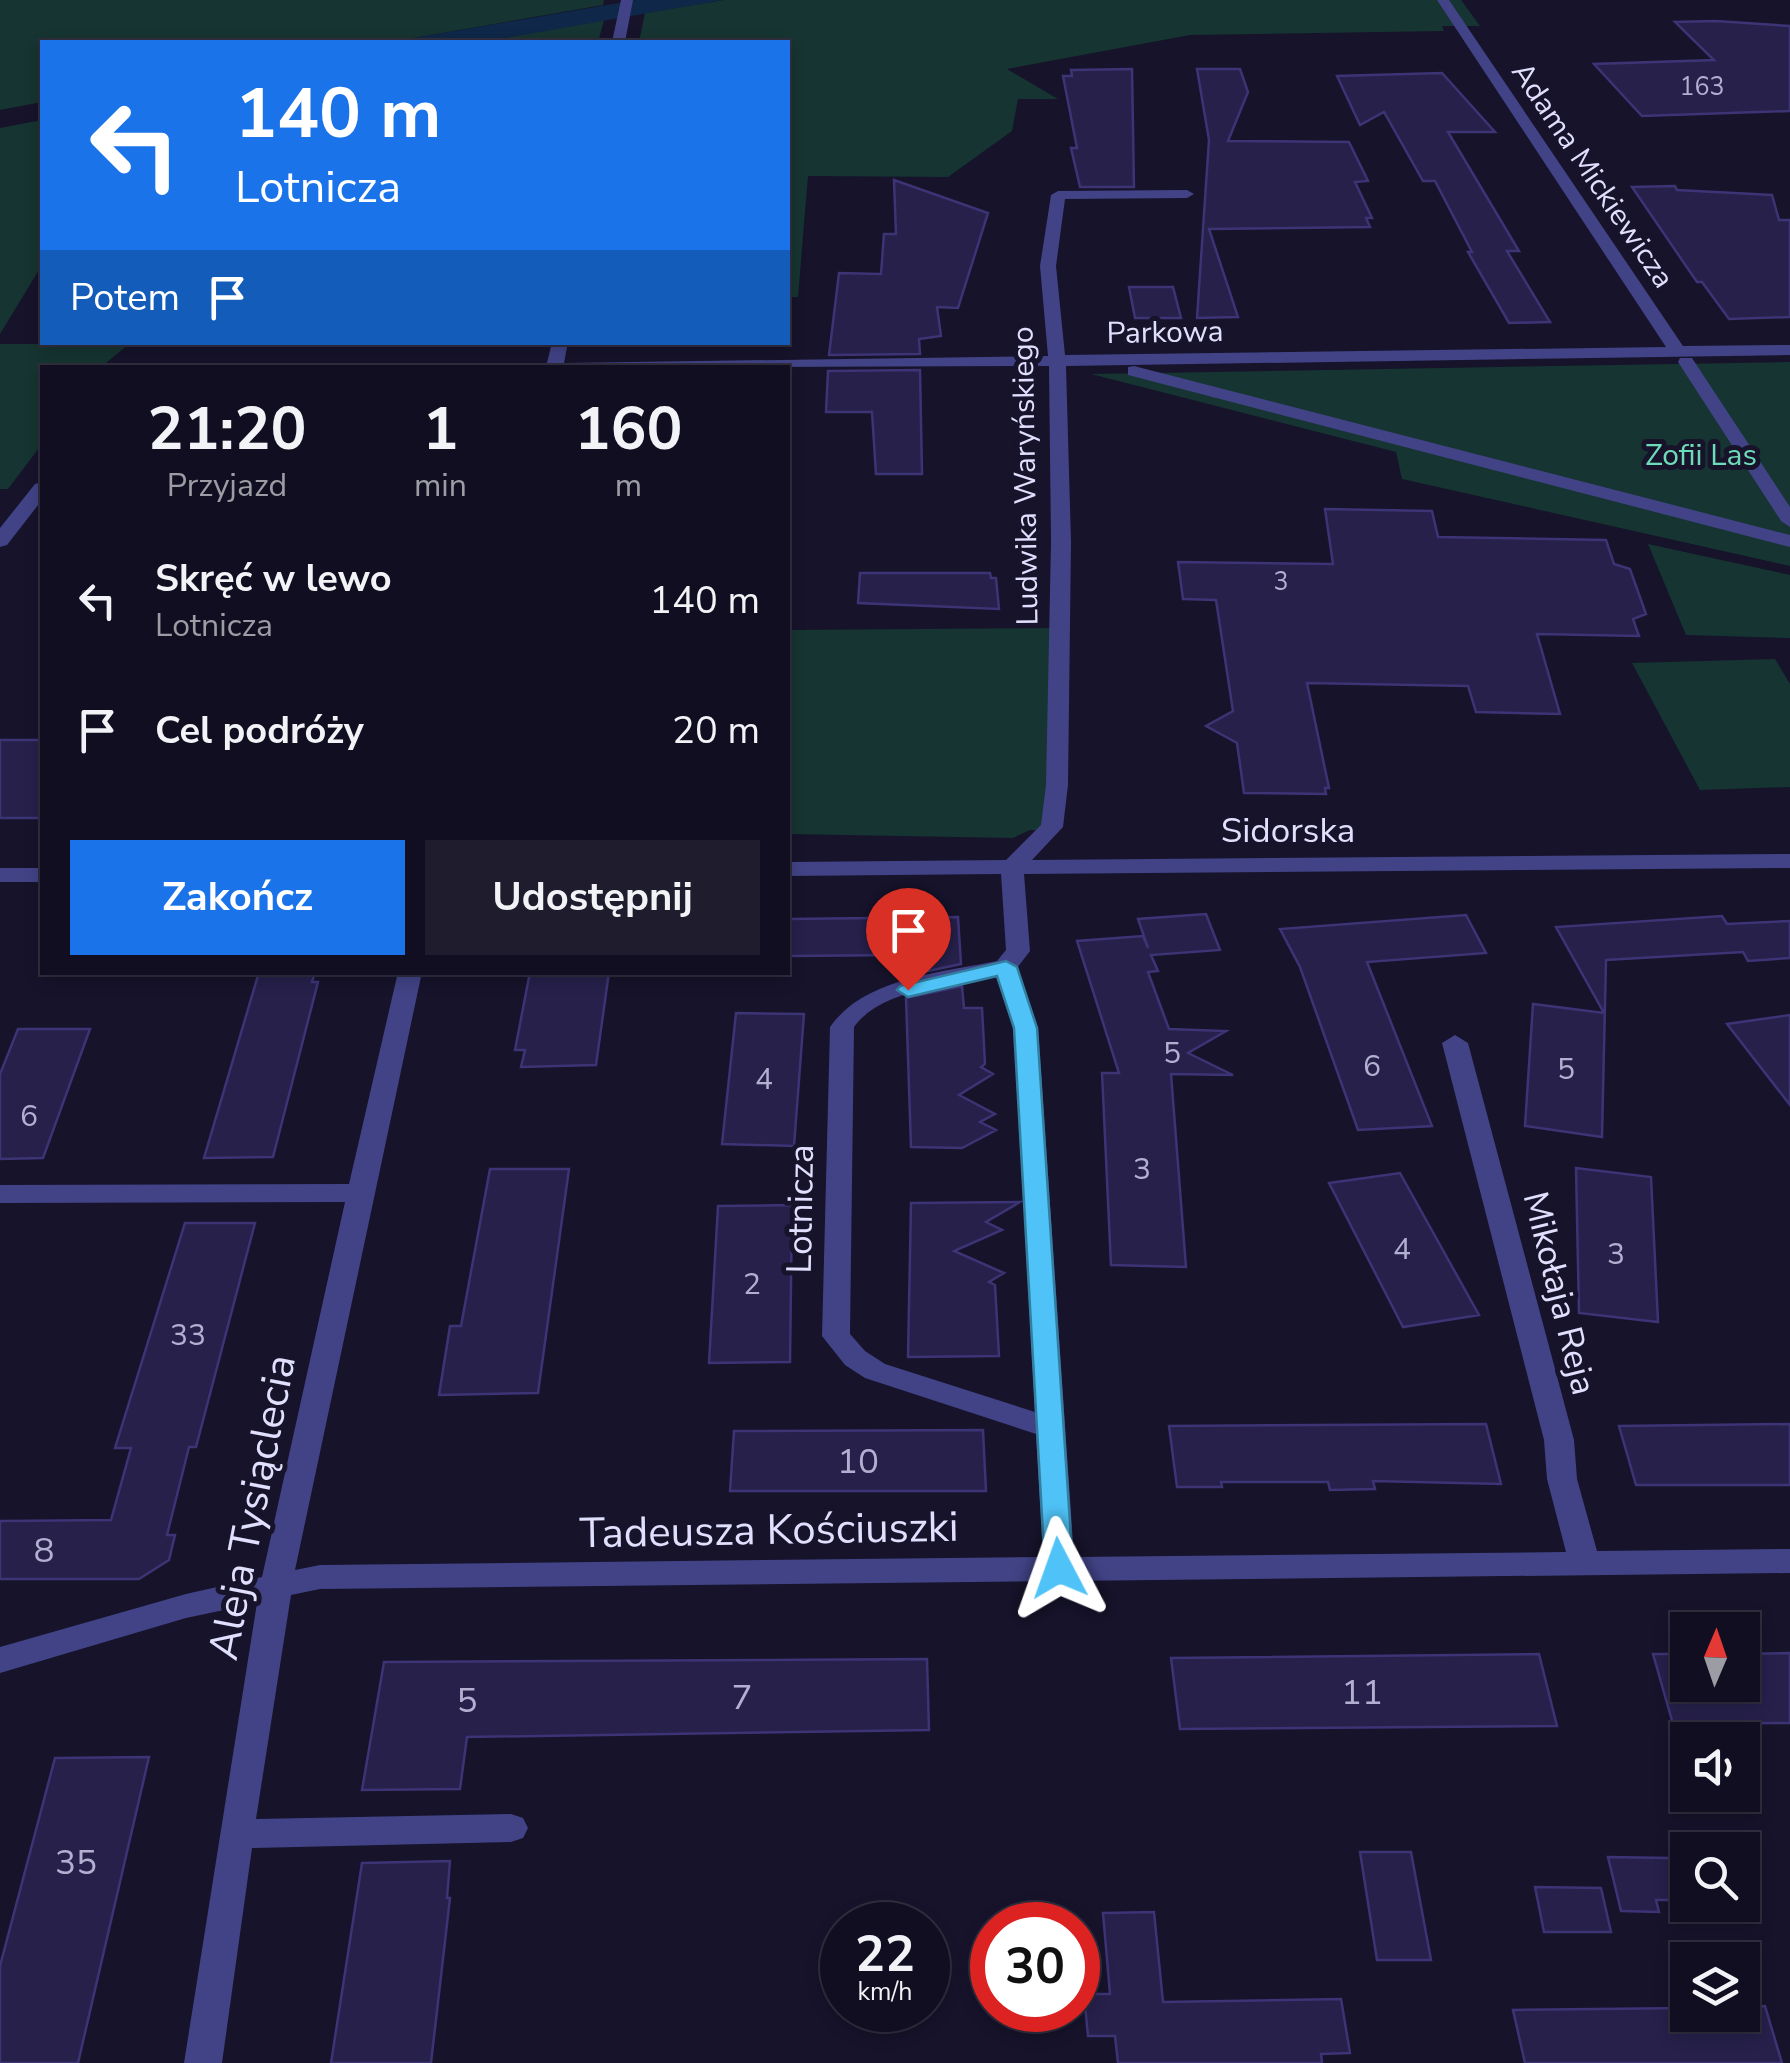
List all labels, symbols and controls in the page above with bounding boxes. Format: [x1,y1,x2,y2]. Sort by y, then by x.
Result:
street label: Adama Mickiewicza [1502,54,1683,296]
text: 140 m [235,66,441,162]
house number: 163 [1679,70,1725,104]
icon: left [70,80,200,210]
text: Lotnicza [235,157,401,218]
icon: arrive [200,270,255,325]
text: Potem [70,272,180,323]
street label: Parkowa [1106,311,1224,354]
street label: Ludwika Waryńskiego [1002,326,1049,626]
text: 21:20 [148,388,306,470]
text: 1 [422,388,458,470]
text: 160 [574,388,682,470]
park label: Zofii Las [1645,435,1757,476]
text: Przyjazd [167,464,287,507]
text: min [414,464,467,507]
text: m [615,464,642,507]
text: Skręć w lewo [155,553,392,604]
house number: 3 [1273,565,1289,599]
icon: left [70,573,125,628]
text: 140 m [649,575,760,626]
text: Lotnicza [155,604,273,647]
icon: arrive [70,703,125,758]
text: Cel podróży [155,705,364,756]
text: 20 m [672,705,760,756]
street label: Sidorska [1221,807,1355,854]
button: Zakończ [70,840,405,955]
button: Udostępnij [425,840,760,955]
pin [866,888,951,991]
icon: arrive [881,903,936,958]
house number: 5 [1163,1033,1181,1074]
house number: 6 [1363,1046,1381,1087]
house number: 5 [1557,1049,1575,1090]
house number: 4 [755,1059,773,1100]
house number: 6 [20,1096,38,1137]
street label: Lotnicza [776,1144,825,1274]
house number: 3 [1133,1149,1151,1190]
street label: Mikołaja Reja [1512,1187,1607,1400]
house number: 4 [1393,1229,1411,1270]
house number: 3 [1607,1234,1625,1275]
house number: 2 [743,1264,761,1305]
house number: 33 [170,1315,206,1356]
street label: Aleja Tysiąclecia [195,1350,310,1665]
house number: 10 [837,1438,879,1485]
street label: Tadeusza Kościuszki [579,1499,959,1562]
position arrow [1007,1516,1111,1620]
house number: 8 [33,1527,55,1574]
north arrow [1670,1612,1760,1702]
map controls [1670,1612,1760,2032]
house number: 11 [1341,1669,1383,1716]
house number: 7 [731,1674,753,1721]
house number: 5 [456,1677,478,1724]
button: sound [1670,1722,1760,1812]
button: search [1670,1832,1760,1922]
house number: 35 [55,1839,97,1886]
speed limit sign: 30 [970,1902,1100,2032]
text: 22 [855,1920,915,1989]
button: layers [1670,1942,1760,2032]
text: km/h [857,1975,913,2009]

